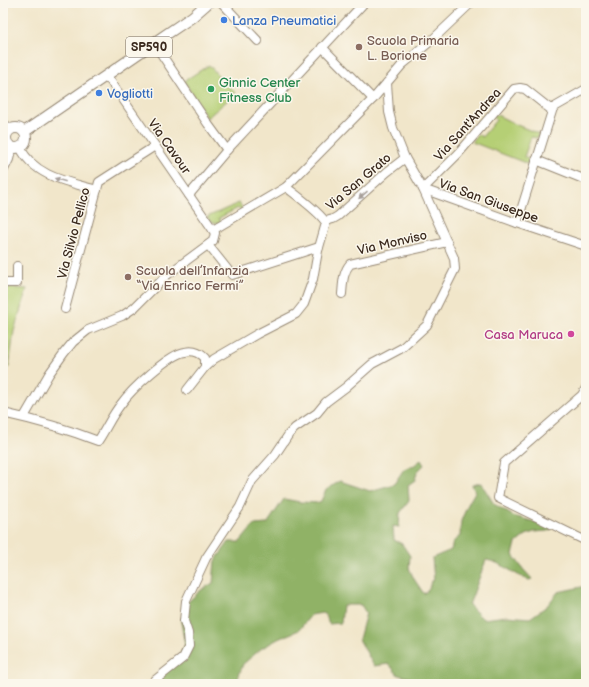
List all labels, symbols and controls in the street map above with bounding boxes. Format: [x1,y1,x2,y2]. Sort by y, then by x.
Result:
place label: Lanza Pneumatici [232,13,336,29]
marker: Lanza Pneumatici [219,15,229,25]
place label: Scuola Primaria L. Borione [367,33,459,64]
road number: SP590 [126,37,172,57]
marker: Scuola Primaria L. Borione [354,42,364,52]
place label: Ginnic Center Fitness Club [219,75,301,106]
marker: Ginnic Center Fitness Club [206,84,216,94]
street label: Via Sant'Andrea [431,85,505,164]
place label: Vogliotti [107,86,153,102]
marker: Vogliotti [94,88,104,98]
street label: Via Cavour [144,116,194,178]
street label: Via San Grato [323,150,395,214]
one-way arrow [53,176,65,182]
street label: Via San Giuseppe [437,176,541,226]
street label: Via Silvio Pellico [54,186,94,281]
one-way arrow [357,190,368,199]
street label: Via Monviso [356,227,429,259]
place label: Scuola dell’Infanzia “Via Enrico Fermi” [136,263,249,294]
marker: Scuola dell’Infanzia “Via Enrico Fermi” [123,272,133,282]
place label: Casa Maruca [484,327,563,343]
marker: Casa Maruca [566,329,576,339]

